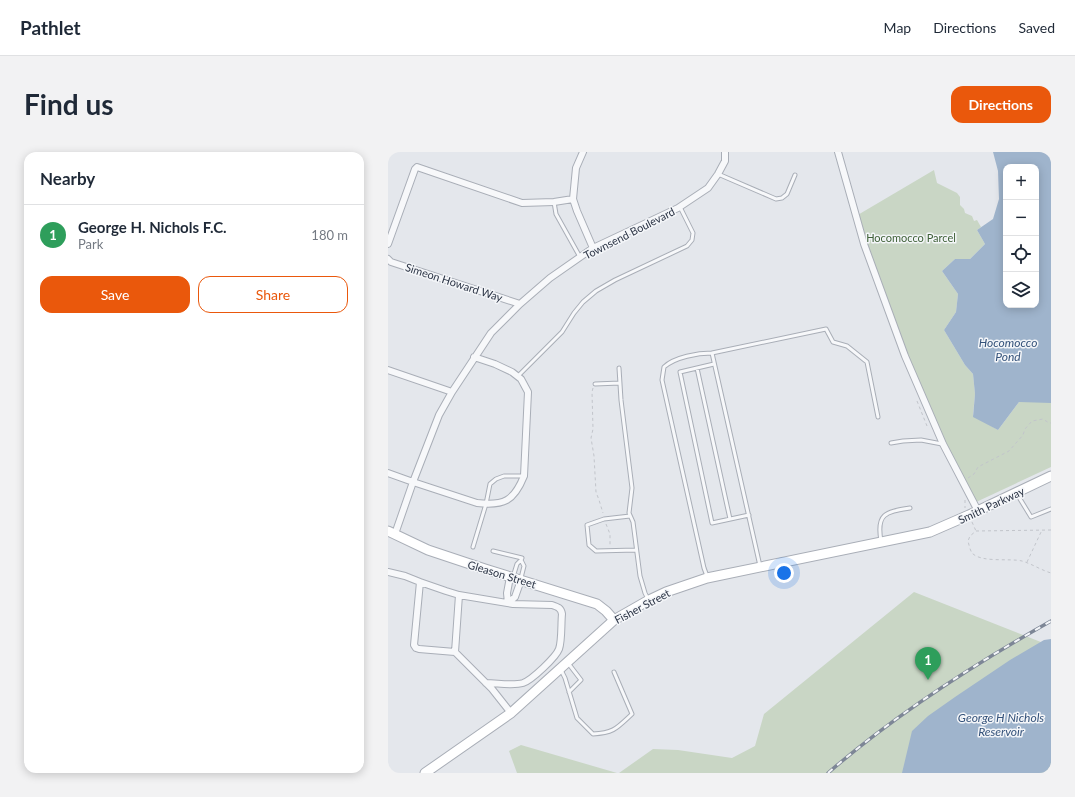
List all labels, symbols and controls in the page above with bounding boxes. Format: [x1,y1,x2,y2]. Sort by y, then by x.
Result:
text: Pathlet [20,16,81,39]
text: Map [884,19,911,36]
text: Directions [933,19,996,36]
text: Saved [1018,19,1055,36]
button: Directions [951,86,1051,123]
text: Find us [24,87,114,121]
map controls [1003,164,1039,308]
button: + [1003,164,1039,200]
text: Nearby [40,168,95,189]
button: − [1003,200,1039,236]
street label: Townsend Boulevard [581,204,677,262]
text: George H. Nichols F.C. [78,218,227,236]
text: 1 [49,227,57,243]
text: 180 m [311,227,348,243]
park label: Hocomocco Parcel [866,231,956,244]
text: Park [78,236,103,252]
button: locate [1003,236,1039,272]
street label: Simeon Howard Way [404,260,505,304]
button: layers [1003,272,1039,308]
button: Save [40,276,190,313]
button: Share [198,276,348,313]
water label: Hocomocco Pond [979,335,1037,364]
street label: Smith Parkway [956,484,1026,526]
street label: Gleason Street [466,557,538,591]
your location [774,563,794,583]
street label: Fisher Street [612,586,672,626]
pin: 1 [915,647,941,680]
water label: George H Nichols Reservoir [958,710,1044,739]

